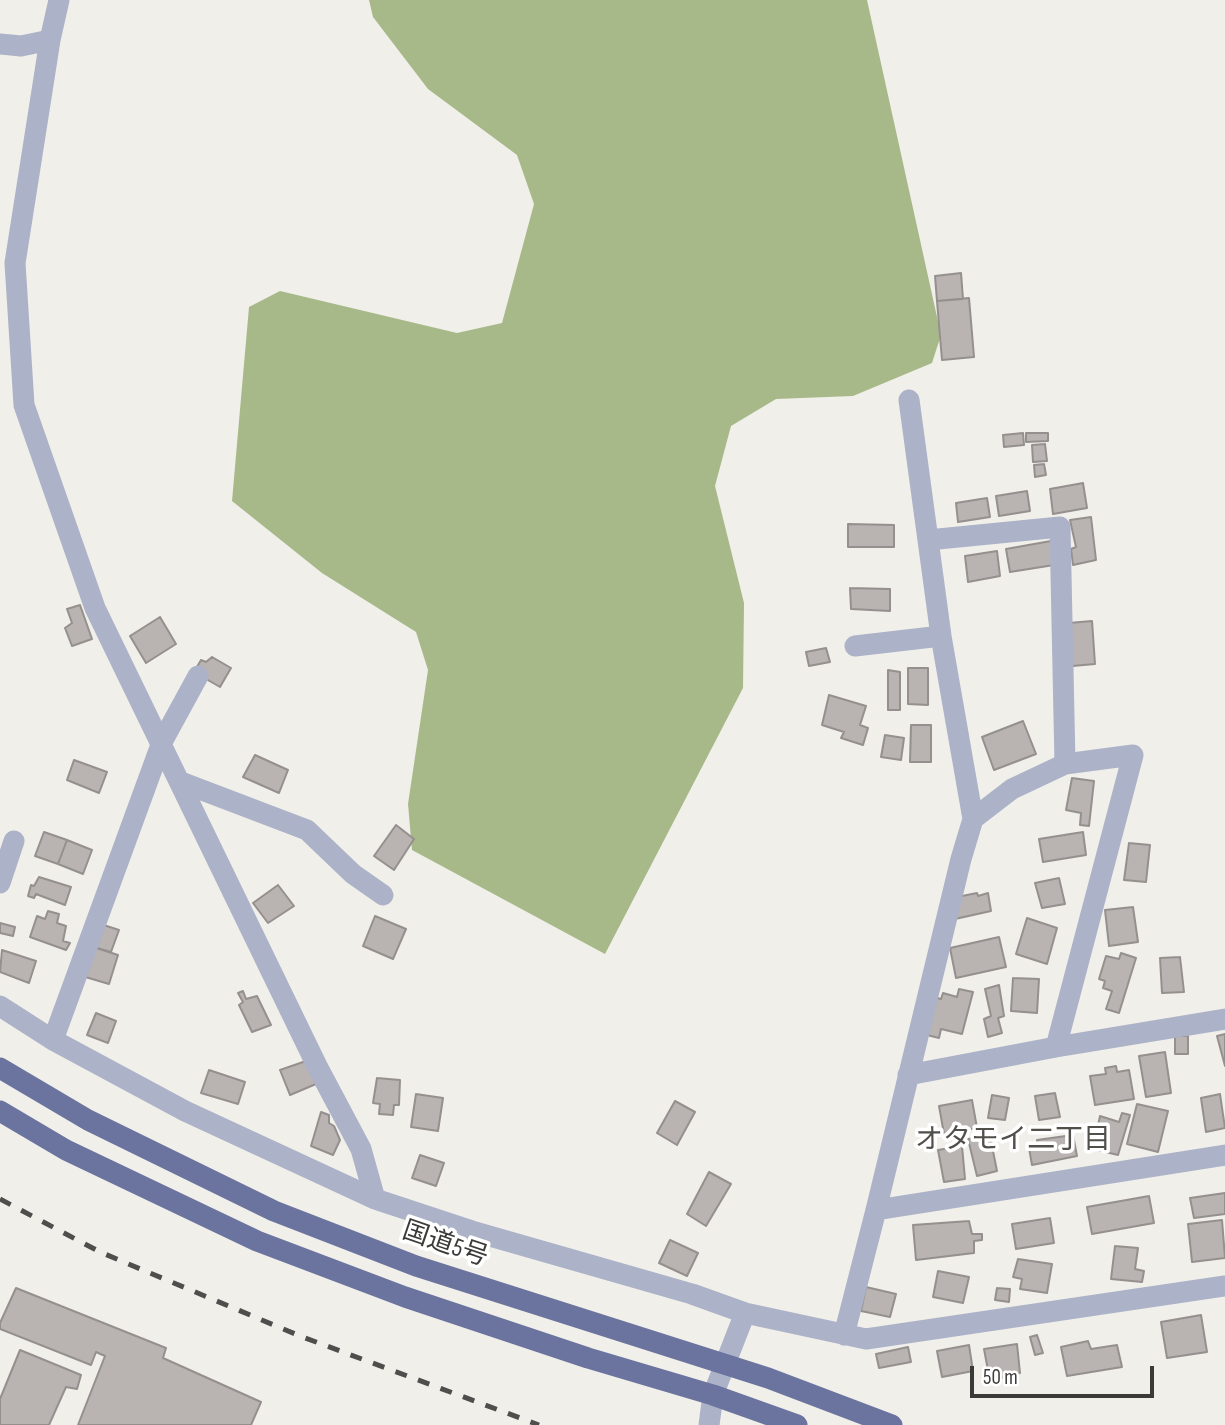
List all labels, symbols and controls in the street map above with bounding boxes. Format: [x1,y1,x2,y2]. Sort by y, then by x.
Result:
district label: オタモイ二丁目 [915,1124,1111,1158]
street label: 国道5号 [398,1216,492,1274]
scale bar [973,1352,1157,1396]
text: 50 m [983,1365,1018,1390]

